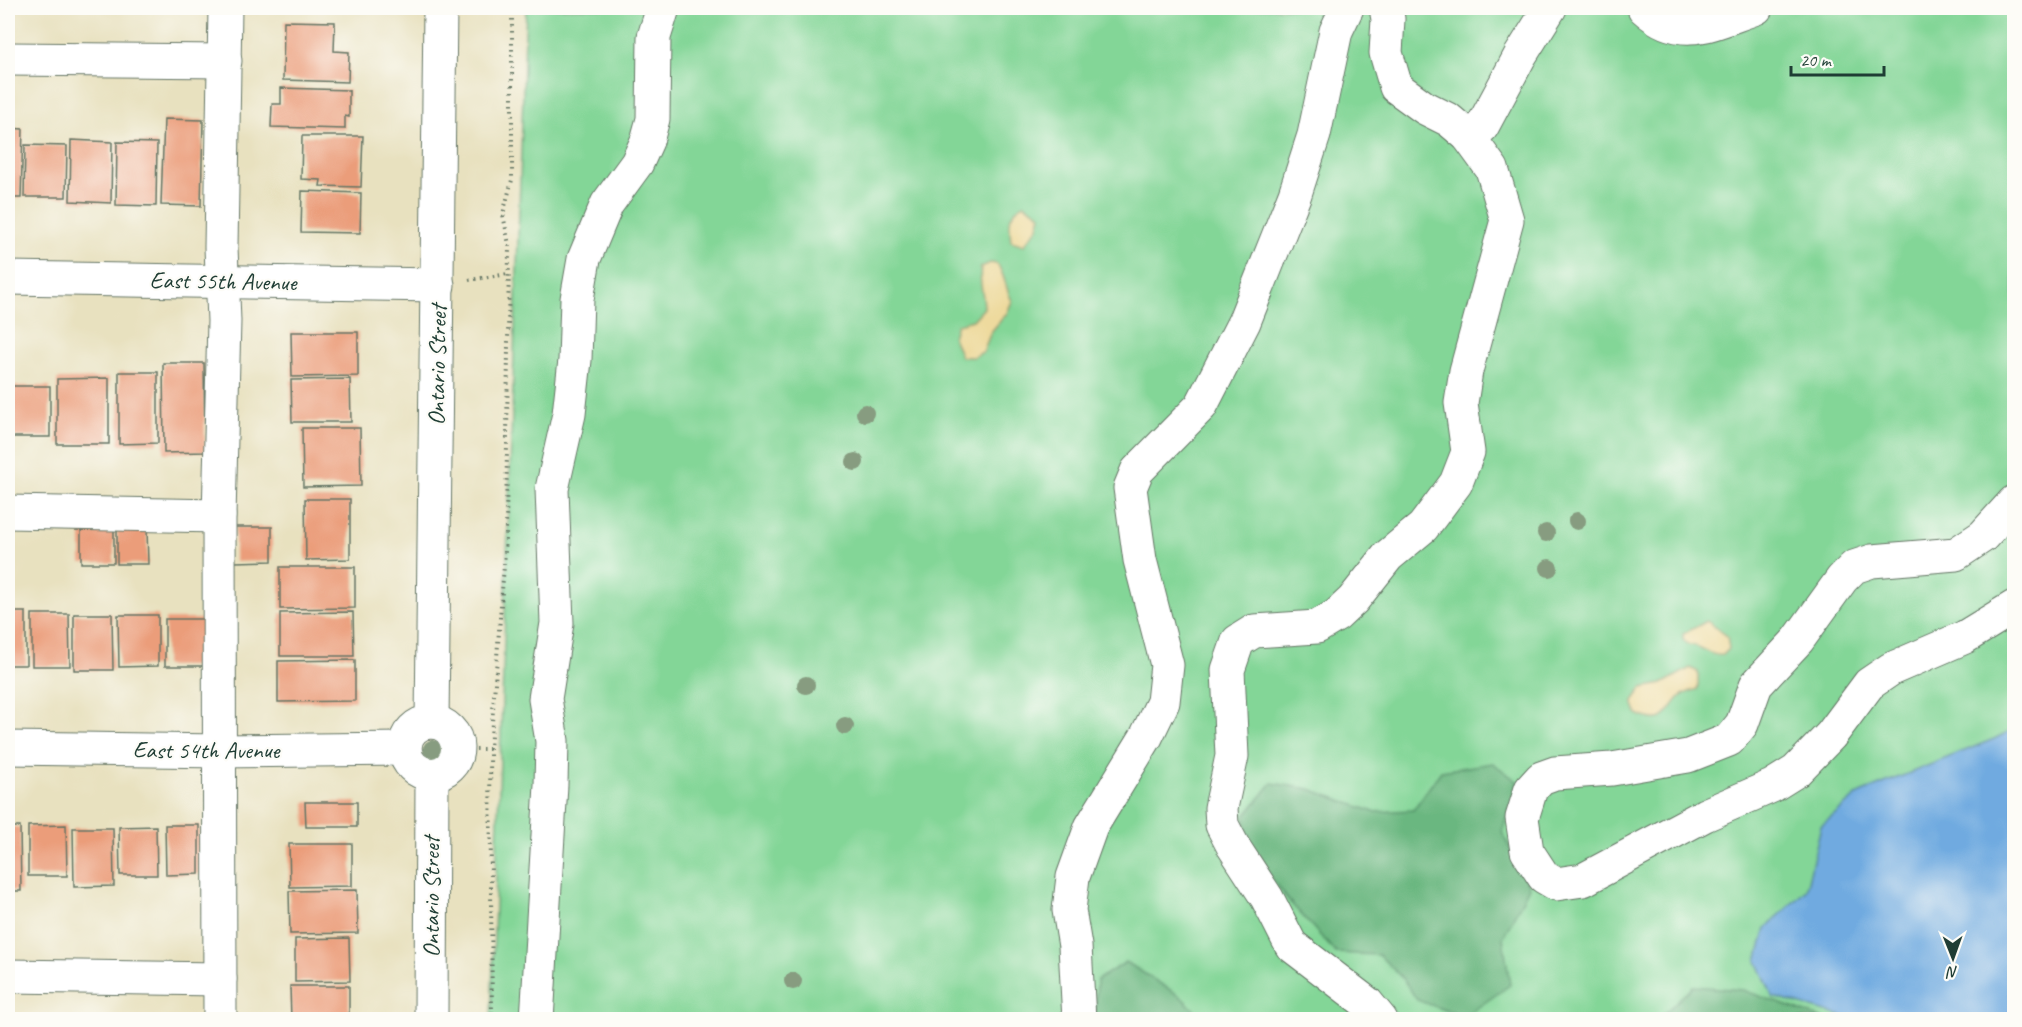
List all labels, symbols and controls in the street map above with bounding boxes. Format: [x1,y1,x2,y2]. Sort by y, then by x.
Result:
scale bar [1791,39,1884,77]
text: 20 m [1800,49,1833,71]
street label: East 55th Avenue [149,265,299,297]
street label: Ontario Street [421,301,453,426]
street label: East 54th Avenue [133,735,282,765]
street label: Ontario Street [416,834,446,957]
north arrow [1923,928,1983,988]
text: N [1945,962,1958,982]

